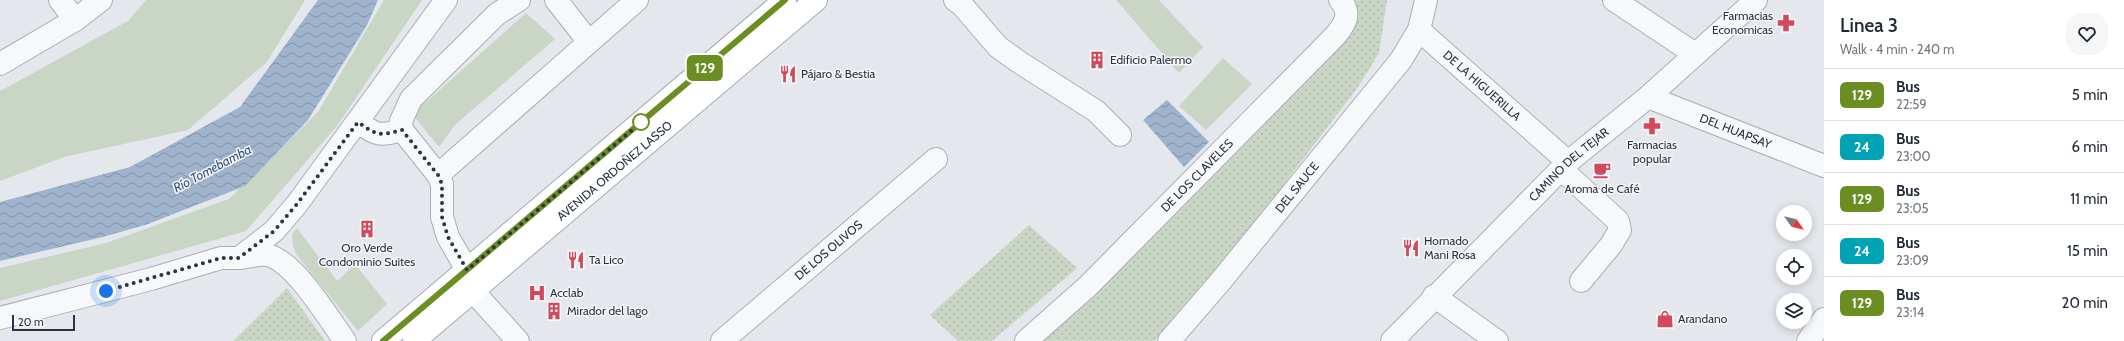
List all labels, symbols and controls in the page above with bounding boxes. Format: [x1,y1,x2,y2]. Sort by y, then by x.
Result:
place label: Farmacias Economicas [1712,8,1773,37]
pharmacy icon: Farmacias Economicas [1776,13,1796,33]
button: heart [2066,13,2108,55]
text: Linea 3 [1840,14,1898,37]
text: Walk · 4 min · 240 m [1840,41,1954,57]
street label: DE LA HIGUERILLA [1440,47,1525,124]
building icon: Edificio Palermo [1087,50,1107,70]
place label: Edificio Palermo [1110,52,1192,67]
line badge: 129 [682,55,728,81]
text: 129 [695,59,715,77]
restaurant icon: Pájaro & Bestia [778,64,798,84]
place label: Pájaro & Bestia [801,66,876,81]
text: Bus [1896,78,1920,96]
text: 129 [1852,86,1872,104]
text: 5 min [2072,86,2108,104]
text: 22:59 [1896,96,1927,112]
street label: DEL HUAPSAY [1698,110,1774,152]
unlabelled marker [632,113,650,131]
pharmacy icon: Farmacias popular [1642,116,1662,136]
street label: AVENIDA ORDOÑEZ LASSO [553,117,675,224]
street label: CAMINO DEL TEJAR [1526,124,1612,204]
text: Bus [1896,130,1920,148]
street label: DE LOS CLAVELES [1157,136,1236,215]
place label: Farmacias popular [1627,137,1677,166]
text: 24 [1854,138,1870,156]
text: 6 min [2071,138,2108,156]
water label: Río Tomebamba [170,141,254,195]
text: 23:00 [1896,148,1931,164]
street label: DEL SAUCE [1272,158,1322,216]
cafe icon: Aroma de Café [1592,160,1612,180]
place label: Aroma de Café [1564,181,1640,196]
text: Bus [1896,182,1920,200]
text: 129 [1852,190,1872,208]
text: 11 min [2070,190,2108,208]
text: 23:05 [1896,200,1929,216]
north arrow [1776,205,1812,241]
map controls [1776,205,1812,329]
street label: DE LOS OLIVOS [791,217,865,283]
building icon: Oro Verde Condominio Suites [357,219,377,239]
place label: Hornado Mani Rosa [1424,233,1476,262]
text: Bus [1896,234,1920,252]
restaurant icon: Hornado Mani Rosa [1401,238,1421,258]
place label: Oro Verde Condominio Suites [319,240,415,269]
text: 24 [1854,242,1870,260]
text: 15 min [2067,242,2108,260]
button: locate [1776,249,1812,285]
restaurant icon: Ta Lico [566,250,586,270]
place label: Ta Lico [589,252,624,267]
text: 23:09 [1896,252,1929,268]
your location [96,281,116,301]
hospital icon: Acclab [527,283,547,303]
place label: Acclab [550,285,584,300]
text: Bus [1896,286,1920,304]
button: layers [1776,293,1812,329]
text: 129 [1852,294,1872,312]
text: 20 min [2062,294,2108,312]
building icon: Mirador del lago [544,301,564,321]
place label: Mirador del lago [567,303,648,318]
text: 23:14 [1896,304,1924,320]
shop icon: Arandano [1655,309,1675,329]
place label: Arandano [1678,311,1728,326]
scale bar [12,313,75,332]
text: 20 m [18,315,44,329]

